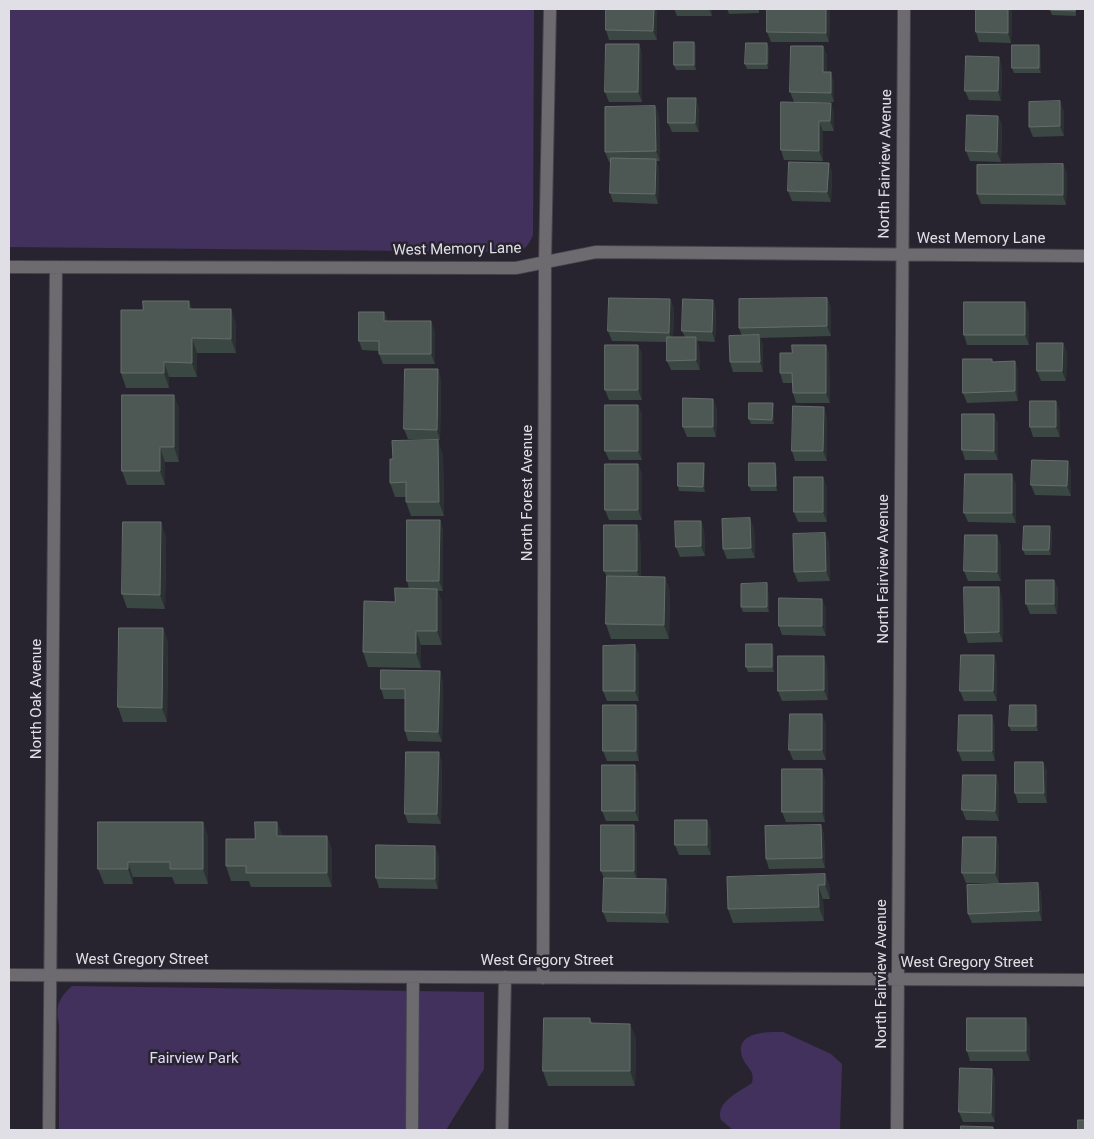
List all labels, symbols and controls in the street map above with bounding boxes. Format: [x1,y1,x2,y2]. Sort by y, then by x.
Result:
street label: North Fairview Avenue [876,89,896,239]
street label: West Memory Lane [917,230,1045,248]
street label: West Memory Lane [393,240,521,260]
street label: North Forest Avenue [519,425,537,561]
street label: North Fairview Avenue [875,494,893,644]
street label: North Oak Avenue [28,639,46,759]
street label: North Fairview Avenue [873,899,891,1049]
street label: West Gregory Street [75,951,209,969]
street label: West Gregory Street [480,952,614,970]
street label: West Gregory Street [900,954,1034,972]
park label: Fairview Park [149,1050,239,1068]

